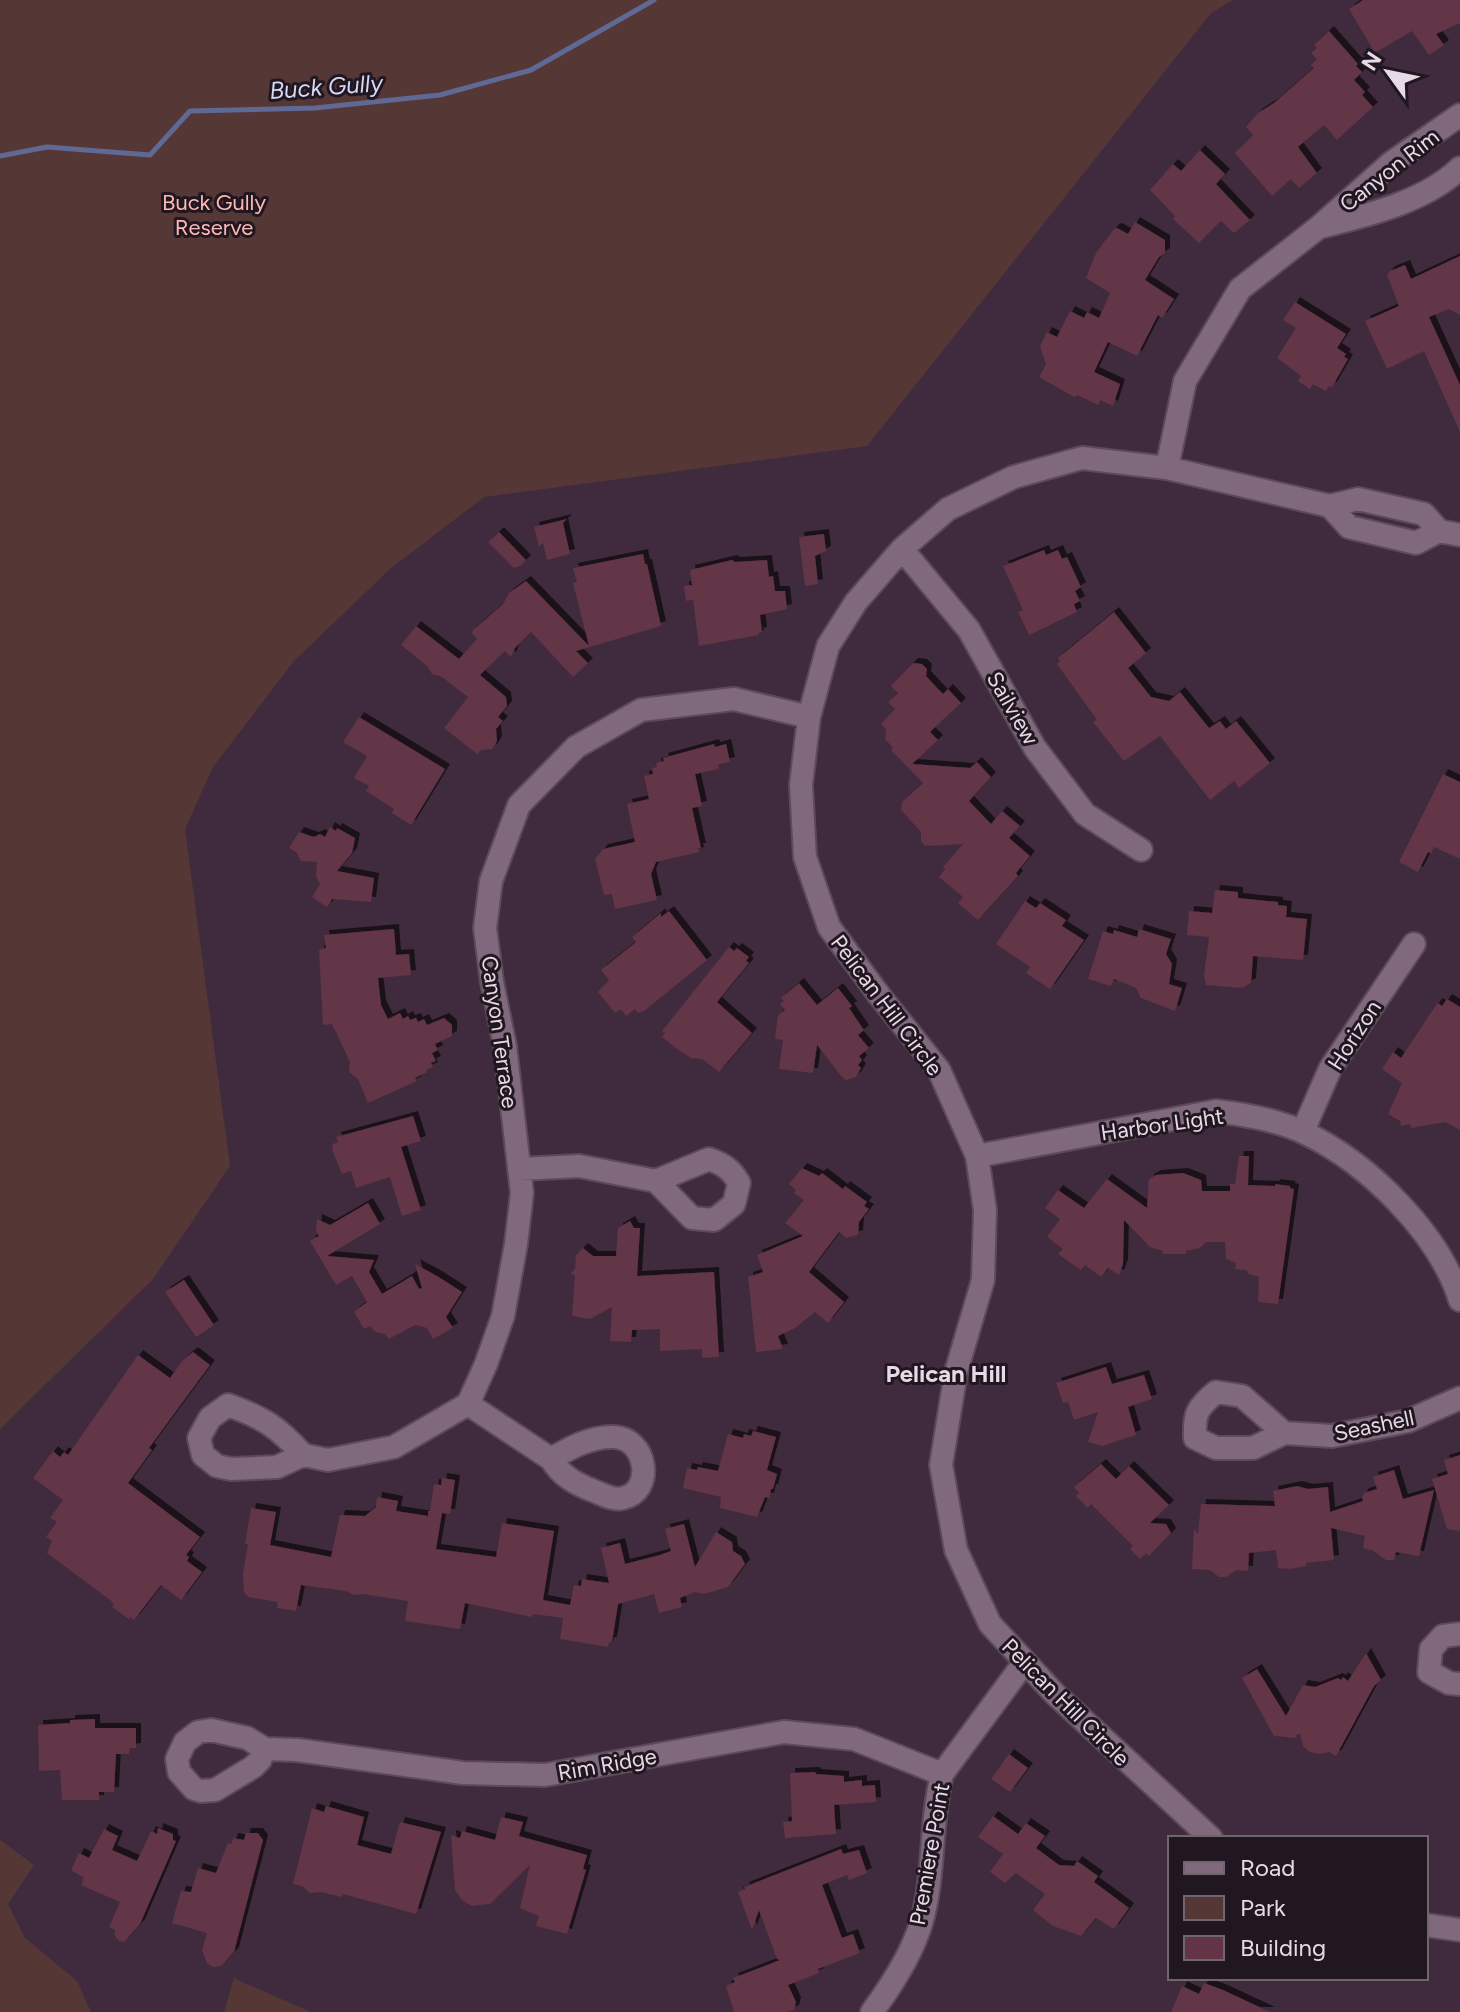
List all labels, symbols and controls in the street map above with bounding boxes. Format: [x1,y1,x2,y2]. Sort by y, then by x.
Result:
north arrow [1348,32,1428,112]
text: N [1356,47,1388,76]
water label: Buck Gully [268,68,385,105]
street label: Canyon Rim [1334,123,1444,218]
park label: Buck Gully Reserve [162,189,266,241]
street label: Sailview [981,667,1045,750]
street label: Pelican Hill Circle [825,930,948,1081]
street label: Canyon Terrace [475,954,524,1110]
street label: Horizon [1322,995,1387,1075]
street label: Harbor Light [1099,1103,1225,1146]
district label: Pelican Hill [885,1359,1007,1388]
street label: Seashell [1332,1404,1417,1447]
street label: Pelican Hill Circle [996,1633,1135,1772]
street label: Rim Ridge [556,1743,659,1786]
street label: Premiere Point [904,1781,955,1927]
legend [1168,1836,1428,1980]
text: Road [1240,1853,1295,1882]
text: Park [1240,1893,1286,1922]
text: Building [1240,1933,1326,1962]

